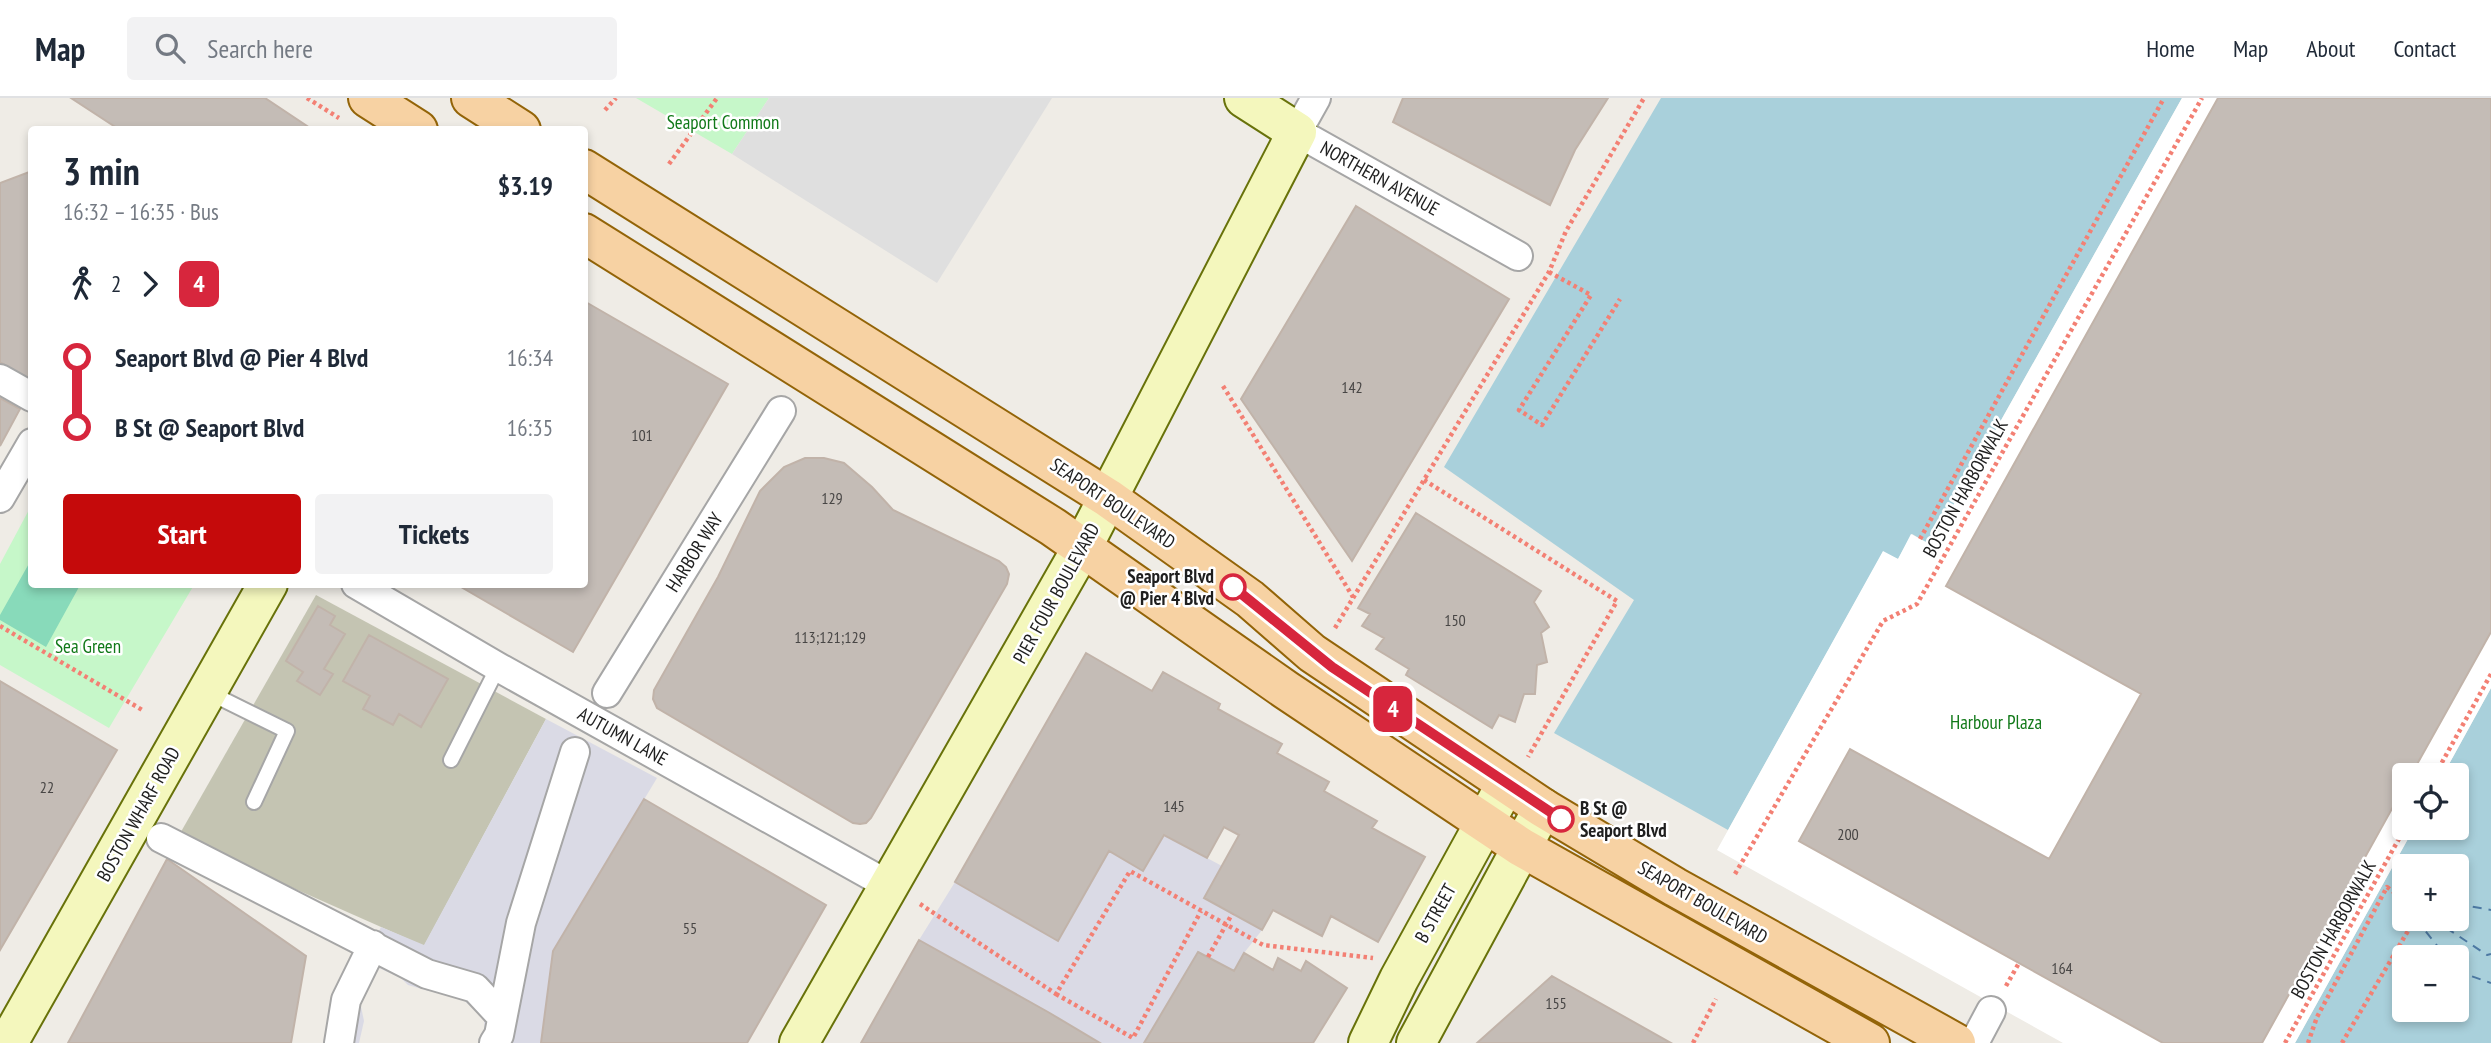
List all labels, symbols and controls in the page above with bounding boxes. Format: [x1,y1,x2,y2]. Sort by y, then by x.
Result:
search box [127,17,617,80]
text: Map [35,27,85,70]
icon: search [151,29,189,67]
text: Search here [207,32,313,65]
text: Home [2146,33,2195,64]
text: Map [2233,33,2268,64]
text: About [2306,33,2355,64]
text: Contact [2393,33,2456,64]
park label: Seaport Common [667,110,779,134]
street label: NORTHERN AVENUE [1316,135,1444,221]
text: 3 min [63,146,140,195]
text: $3.19 [498,169,553,202]
text: 16:32 – 16:35 · Bus [63,197,219,226]
icon: walk [63,265,101,303]
icon: forward [131,265,169,303]
text: 4 [193,268,205,299]
text: 2 [111,269,121,298]
text: Seaport Blvd @ Pier 4 Blvd [115,341,368,374]
text: 16:34 [507,343,553,372]
house number: 142 [1341,377,1363,397]
text: B St @ Seaport Blvd [115,411,304,444]
text: 16:35 [507,413,553,442]
street label: BOSTON HARBORWALK [1917,415,2013,561]
house number: 101 [631,425,653,445]
street label: SEAPORT BOULEVARD [1046,452,1180,554]
house number: 129 [821,488,843,508]
button: Start [63,494,301,574]
button: Tickets [315,494,553,574]
street label: HARBOR WAY [660,507,728,596]
street label: PIER FOUR BOULEVARD [1007,518,1105,668]
place label: Seaport Blvd @ Pier 4 Blvd [1119,564,1214,610]
marker: Seaport Blvd @ Pier 4 Blvd [1220,574,1246,600]
house number: 150 [1444,610,1466,630]
house number: 113;121;129 [794,627,866,647]
park label: Sea Green [55,634,121,658]
line badge: 4 [1370,686,1416,732]
text: 4 [1387,693,1399,724]
street label: AUTUMN LANE [574,702,672,770]
park label: Harbour Plaza [1950,710,2042,734]
street label: BOSTON WHARF ROAD [91,742,185,886]
map controls [2392,763,2469,1022]
button: locate [2392,763,2469,840]
house number: 22 [40,777,54,797]
house number: 145 [1163,796,1185,816]
place label: B St @ Seaport Blvd [1580,796,1667,842]
marker: B St @ Seaport Blvd [1548,806,1574,832]
house number: 200 [1837,824,1859,844]
button: + [2392,854,2469,931]
street label: SEAPORT BOULEVARD [1634,855,1772,949]
street label: BOSTON HARBORWALK [2285,856,2381,1002]
street label: B STREET [1409,879,1461,947]
house number: 55 [683,918,697,938]
button: − [2392,945,2469,1022]
house number: 164 [2051,958,2073,978]
house number: 155 [1545,993,1567,1013]

